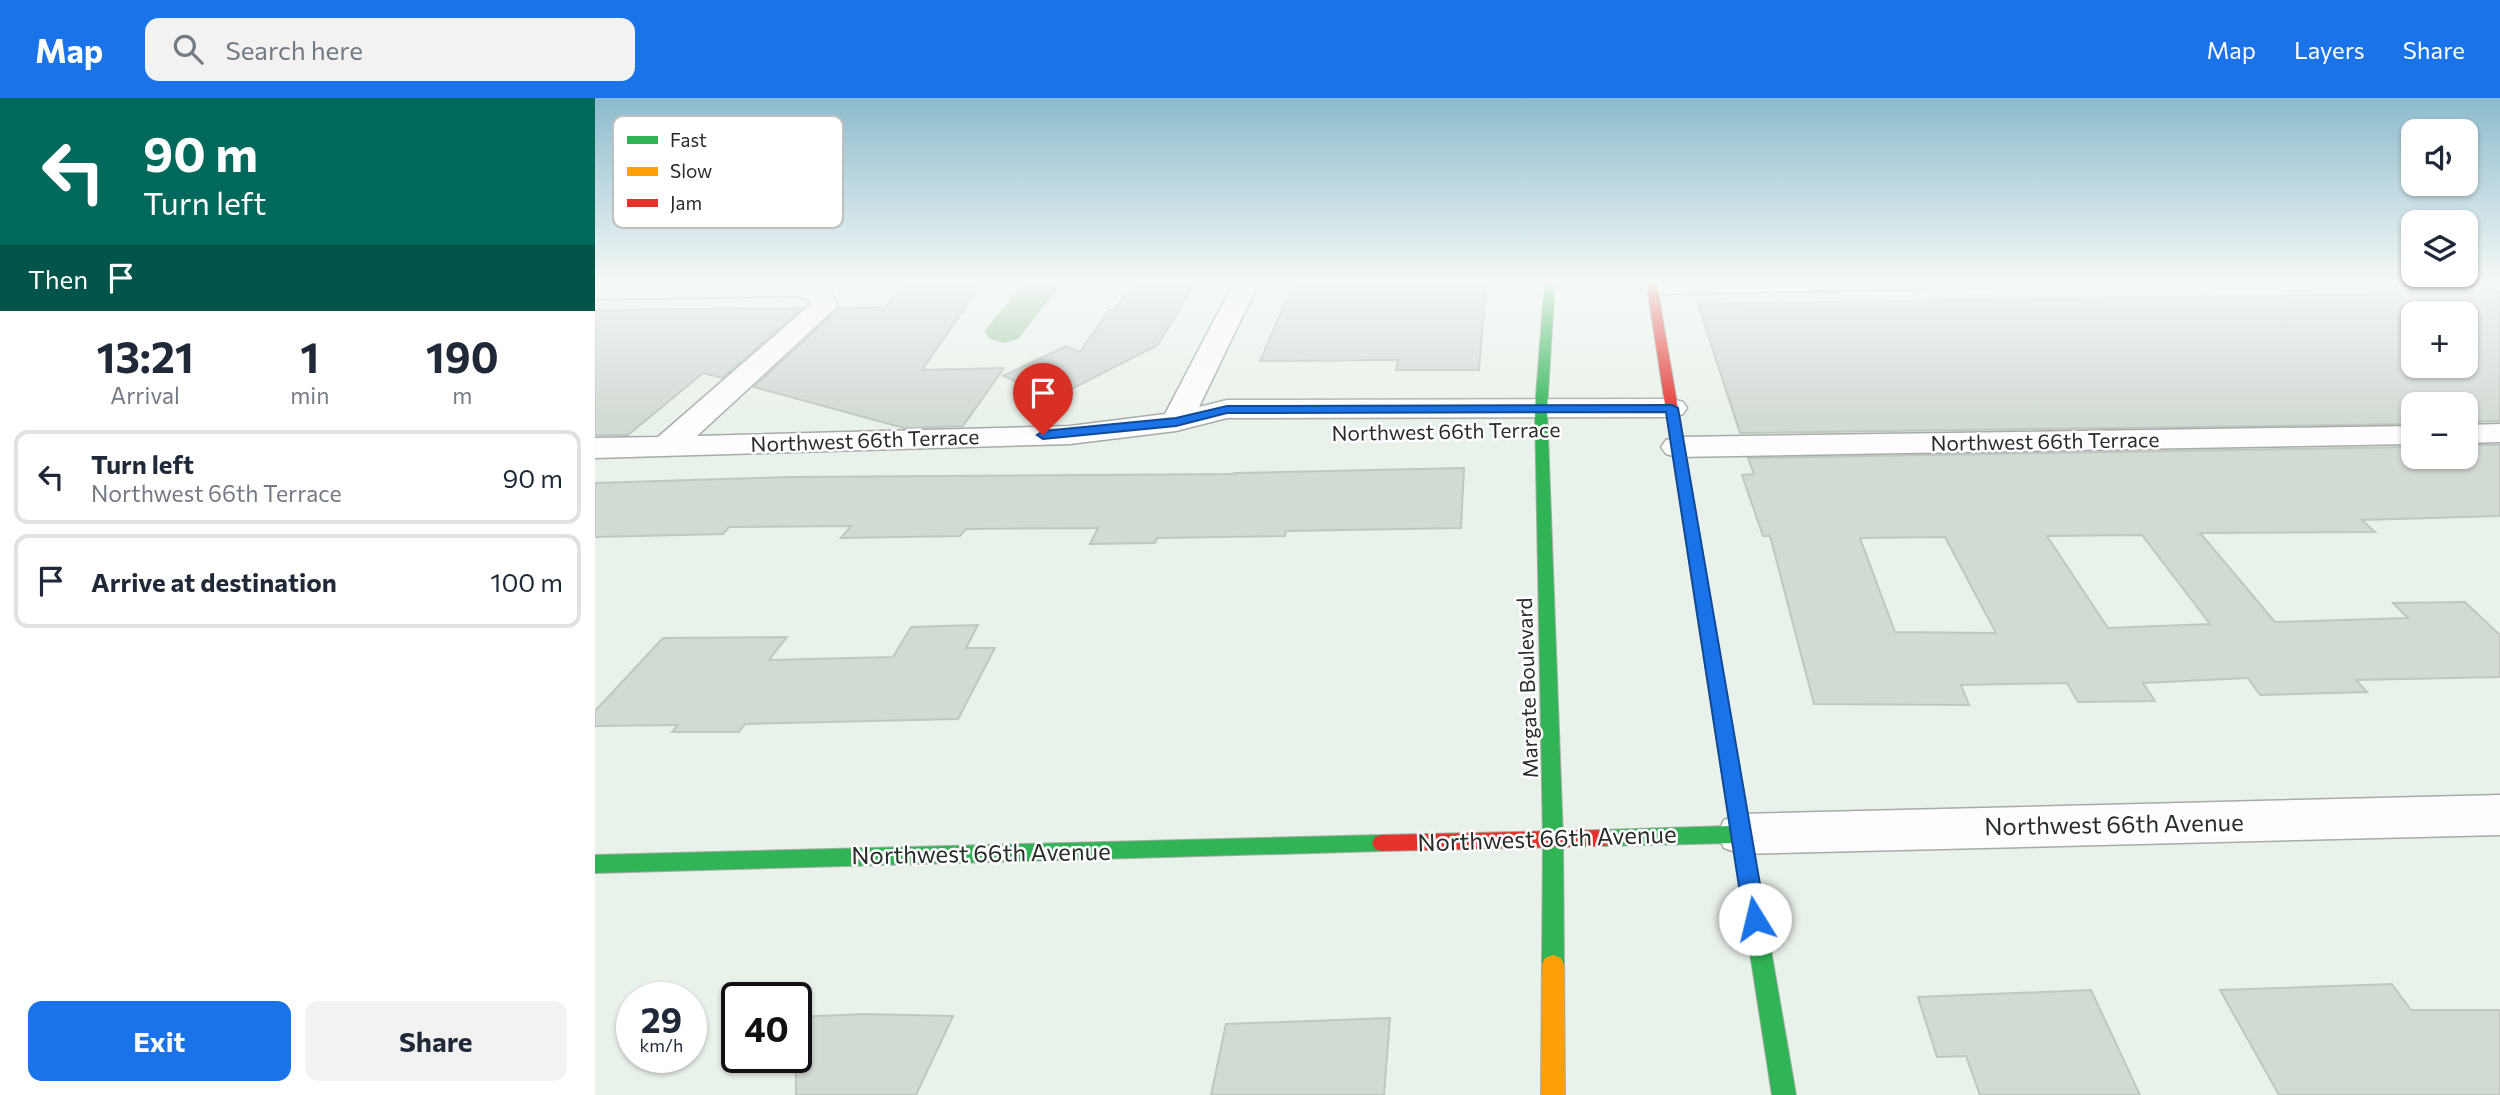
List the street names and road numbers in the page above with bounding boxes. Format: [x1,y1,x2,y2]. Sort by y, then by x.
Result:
street label: Northwest 66th Terrace [1331,416,1561,445]
street label: Northwest 66th Terrace [750,423,980,456]
street label: Northwest 66th Terrace [1930,426,2160,455]
street label: Margate Boulevard [1511,597,1542,779]
street label: Northwest 66th Avenue [1984,807,2244,840]
street label: Northwest 66th Avenue [1417,818,1677,857]
street label: Northwest 66th Avenue [851,836,1111,869]

